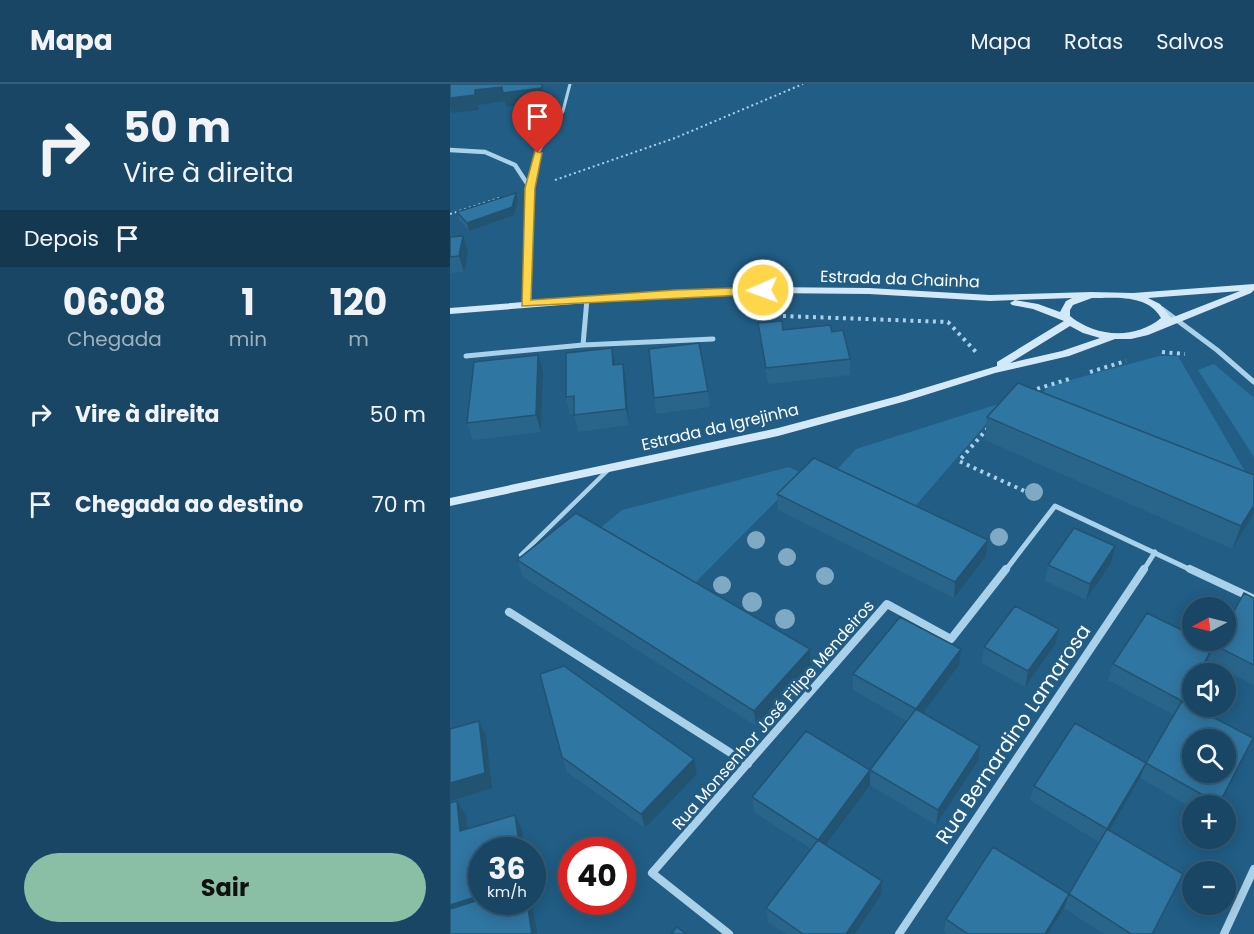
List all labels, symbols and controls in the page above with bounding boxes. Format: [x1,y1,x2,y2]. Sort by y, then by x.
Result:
text: Mapa [30,21,113,60]
text: Mapa [970,27,1031,56]
text: Rotas [1064,27,1123,56]
text: Salvos [1156,27,1224,56]
pin [512,91,563,153]
text: 50 m [123,98,231,157]
icon: arrive [521,100,554,133]
icon: right [24,108,102,186]
text: Vire à direita [123,154,294,191]
icon: arrive [111,222,144,255]
text: Depois [24,223,99,254]
position arrow [731,258,795,322]
street label: Estrada da Chainha [820,265,980,293]
text: 06:08 [63,277,166,328]
text: 1 [241,277,255,328]
text: 120 [330,277,387,328]
text: Chegada [67,325,162,353]
text: min [229,325,267,353]
text: m [348,325,369,353]
icon: right [24,398,57,431]
street label: Estrada da Igrejinha [639,398,801,456]
text: Vire à direita [75,399,220,430]
text: 50 m [370,399,426,430]
icon: arrive [24,488,57,521]
text: Chegada ao destino [75,489,303,520]
text: 70 m [372,489,426,520]
street label: Rua Monsenhor José Filipe Mendeiros [667,595,879,835]
north arrow [1182,597,1236,651]
map controls [1182,597,1236,915]
street label: Rua Bernardino Lamarosa [929,619,1097,849]
button: sound [1182,663,1236,717]
button: search [1182,729,1236,783]
button: + [1182,795,1236,849]
speed limit sign: 40 [558,837,636,915]
text: 36 [488,847,526,890]
button: Sair [24,853,426,922]
button: − [1182,861,1236,915]
text: km/h [487,881,527,902]

